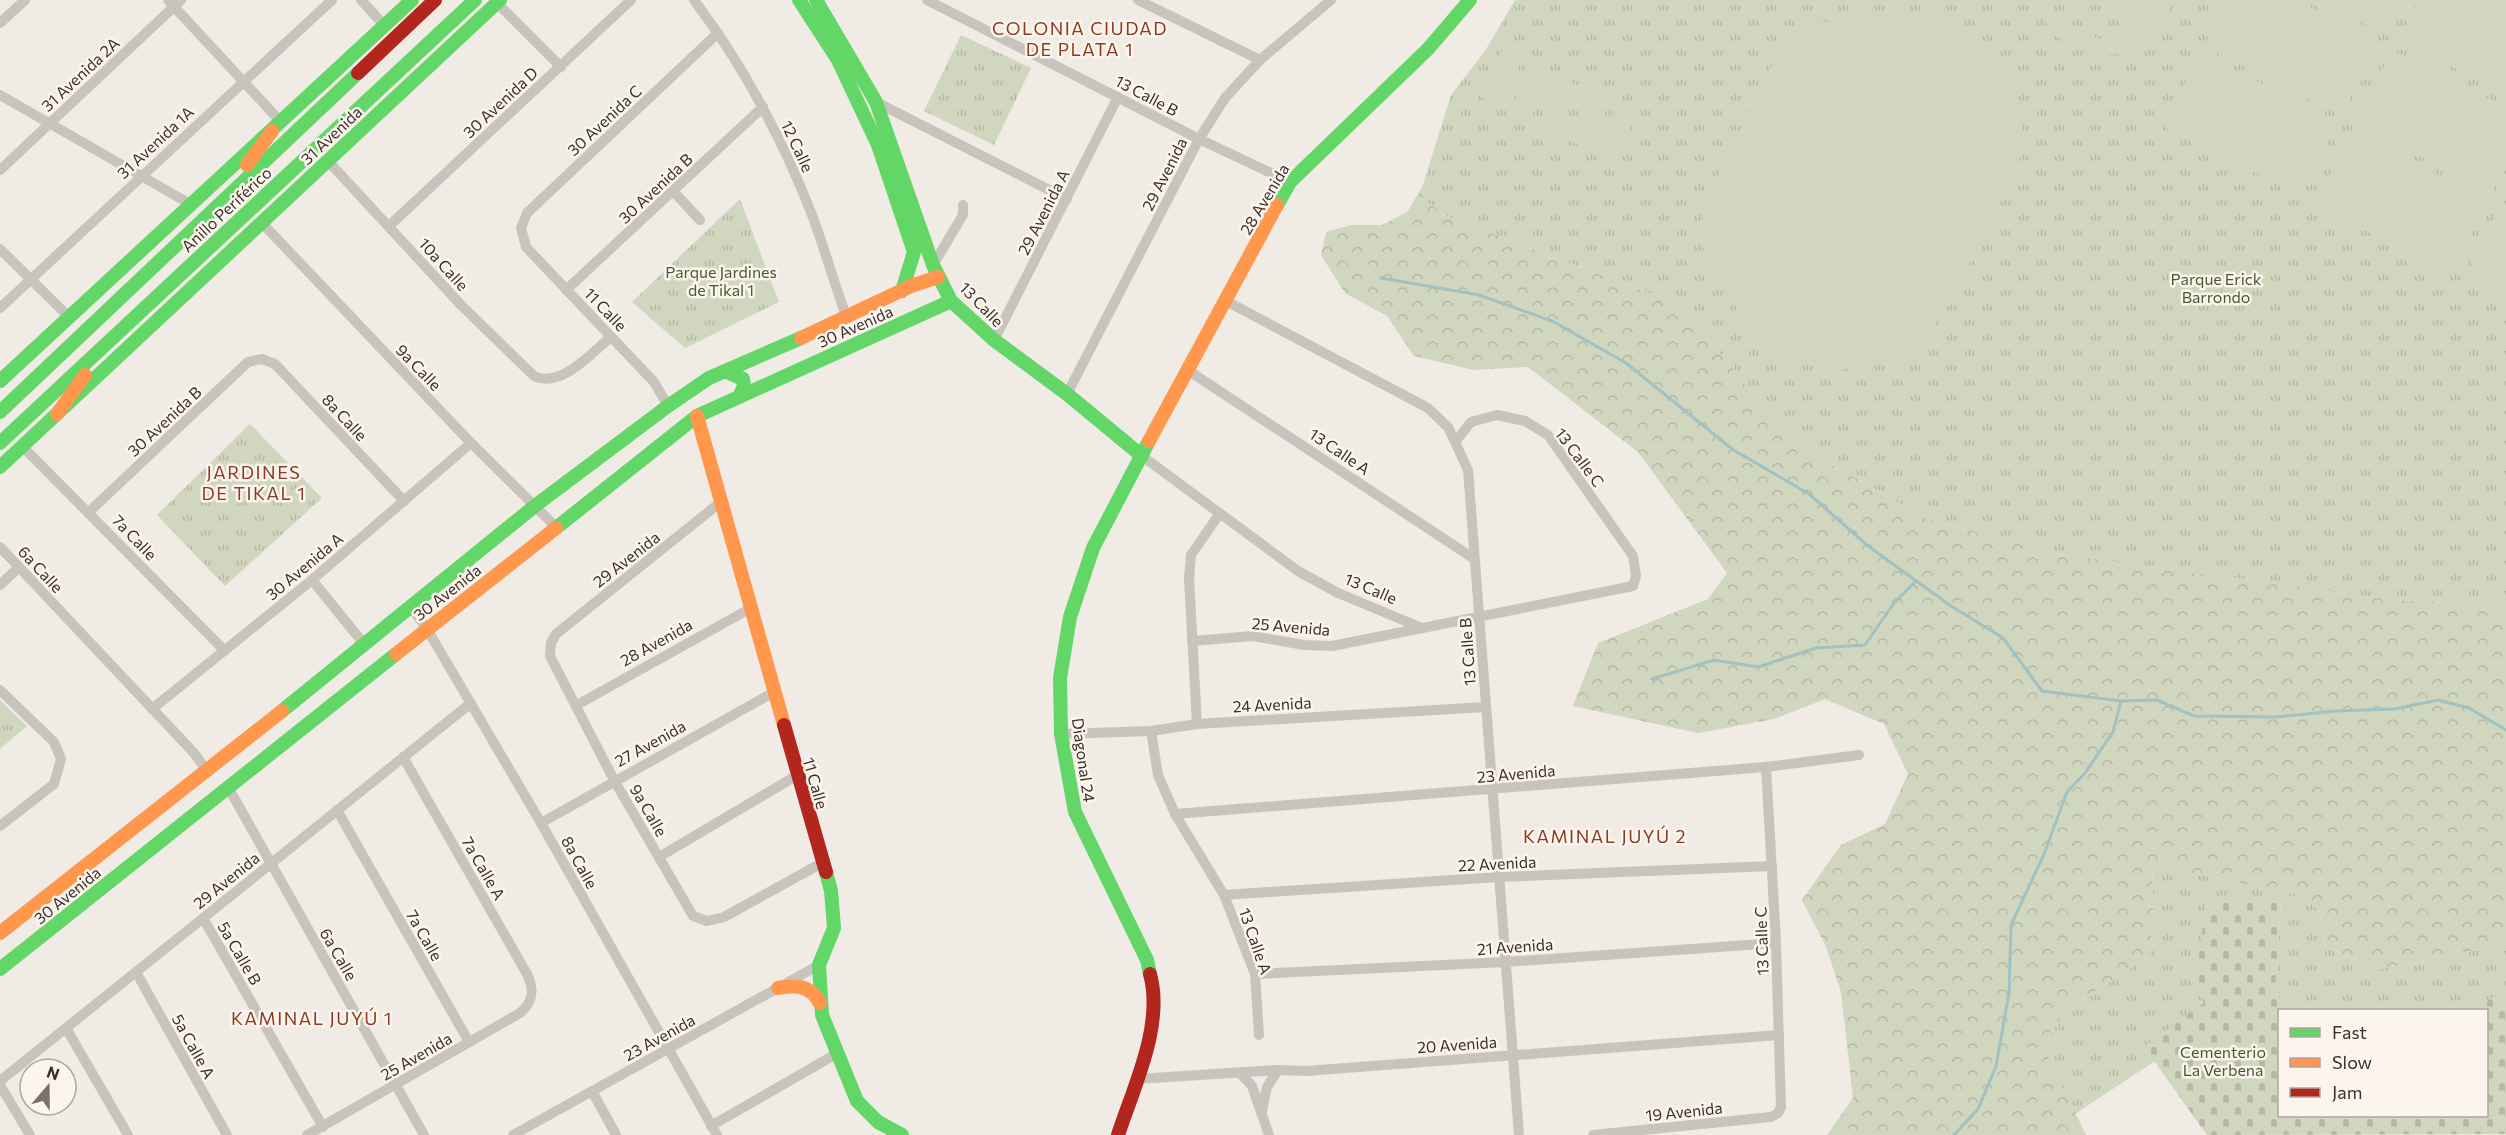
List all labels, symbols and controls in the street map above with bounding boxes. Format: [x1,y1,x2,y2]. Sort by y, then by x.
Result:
district label: COLONIA CIUDAD DE PLATA 1 [992,17,1168,60]
street label: 31 Avenida 2A [37,33,123,115]
street label: 30 Avenida D [459,63,541,141]
street label: 13 Calle B [1112,71,1182,119]
street label: 30 Avenida C [563,81,645,159]
street label: 31 Avenida 1A [113,102,197,182]
street label: 31 Avenida [296,102,366,168]
street label: 12 Calle [778,117,818,175]
street label: 29 Avenida [1138,134,1190,214]
street label: 30 Avenida B [614,149,696,227]
street label: 28 Avenida [1235,160,1293,238]
street label: Anillo Periférico [177,162,275,256]
street label: 29 Avenida A [1013,166,1073,258]
street label: 10a Calle [415,234,473,294]
park label: Parque Jardines de Tikal 1 [665,262,777,299]
park label: Parque Erick Barrondo [2171,269,2262,306]
street label: 13 Calle [956,278,1008,330]
street label: 11 Calle [581,283,631,335]
street label: 30 Avenida [814,301,896,351]
street label: 9a Calle [392,340,446,394]
street label: 30 Avenida B [123,382,205,460]
street label: 8a Calle [319,390,371,444]
street label: 13 Calle A [1306,424,1374,478]
street label: 13 Calle C [1552,424,1608,490]
district label: JARDINES DE TIKAL 1 [202,461,306,504]
street label: 7a Calle [109,510,161,564]
street label: 29 Avenida [589,527,663,591]
street label: 30 Avenida A [262,528,346,604]
street label: 6a Calle [15,542,67,596]
street label: 30 Avenida [410,560,484,624]
street label: 13 Calle [1342,569,1400,607]
street label: 25 Avenida [1251,613,1331,639]
street label: 28 Avenida [617,614,695,670]
street label: 13 Calle B [1455,617,1479,687]
street label: 24 Avenida [1232,692,1312,716]
street label: 27 Avenida [611,716,689,770]
street label: Diagonal 24 [1069,716,1099,804]
street label: 11 Calle [800,755,832,811]
street label: 23 Avenida [1476,760,1556,786]
street label: 9a Calle [627,781,671,839]
district label: KAMINAL JUYÚ 2 [1523,825,1687,847]
street label: 8a Calle [558,832,602,892]
street label: 7a Calle A [458,833,510,903]
street label: 29 Avenida [189,848,263,912]
street label: 22 Avenida [1457,851,1537,875]
street label: 30 Avenida [30,862,104,928]
street label: 13 Calle A [1236,905,1276,977]
street label: 7a Calle [403,906,447,964]
street label: 13 Calle C [1750,906,1772,976]
street label: 5a Calle B [214,918,266,988]
street label: 6a Calle [317,925,361,983]
street label: 21 Avenida [1476,934,1554,958]
district label: KAMINAL JUYÚ 1 [231,1007,393,1029]
legend [2278,1009,2488,1117]
street label: 23 Avenida [620,1010,698,1064]
street label: 5a Calle A [169,1011,219,1081]
text: Fast [2332,1021,2367,1043]
street label: 25 Avenida [377,1028,455,1084]
street label: 20 Avenida [1416,1032,1498,1056]
park label: Cementerio La Verbena [2180,1042,2266,1079]
text: Slow [2332,1051,2372,1073]
north arrow [18,1057,78,1117]
text: N [44,1061,62,1083]
text: Jam [2332,1081,2362,1103]
street label: 19 Avenida [1645,1098,1723,1124]

